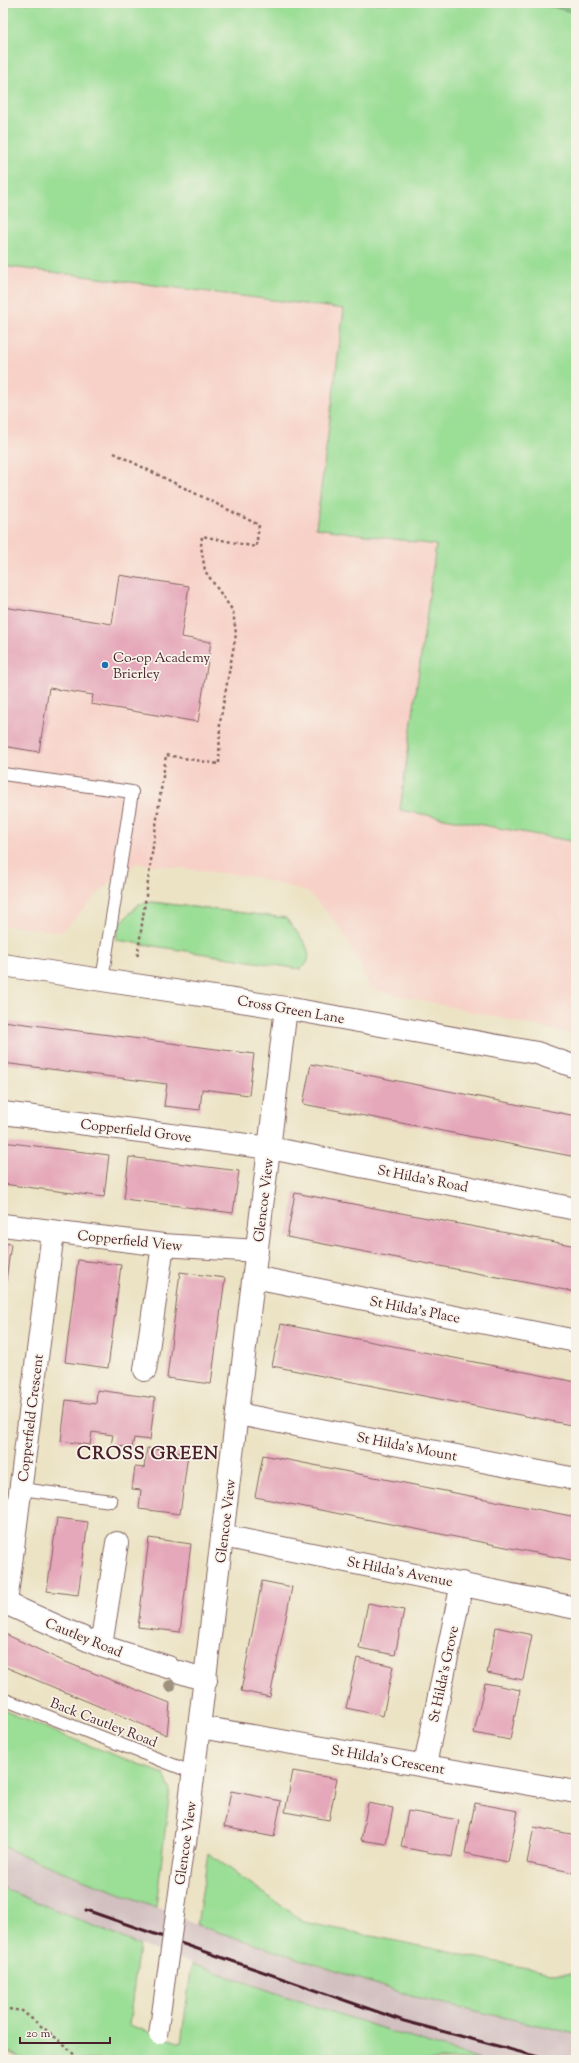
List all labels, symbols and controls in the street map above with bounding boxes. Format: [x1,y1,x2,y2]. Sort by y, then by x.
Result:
place label: Co-op Academy Brierley [113,649,210,685]
marker: Co-op Academy Brierley [100,660,110,670]
street label: Cross Green Lane [235,992,346,1030]
street label: Copperfield Grove [79,1115,192,1149]
street label: Glencoe View [250,1157,280,1243]
street label: St Hilda's Road [375,1161,470,1199]
street label: Copperfield View [76,1227,184,1258]
street label: St Hilda's Place [368,1292,462,1330]
street label: Copperfield Crescent [14,1353,50,1483]
street label: St Hilda's Mount [355,1428,459,1468]
district label: CROSS GREEN [77,1442,219,1468]
street label: Glencoe View [212,1478,242,1564]
street label: St Hilda's Avenue [345,1553,454,1593]
street label: Cautley Road [42,1614,125,1663]
street label: St Hilda's Grove [425,1624,465,1725]
street label: Back Cautley Road [47,1694,160,1754]
street label: St Hilda's Crescent [329,1741,446,1781]
street label: Glencoe View [171,1800,203,1887]
scale bar [20,2019,110,2045]
text: 20 m [26,2025,51,2043]

